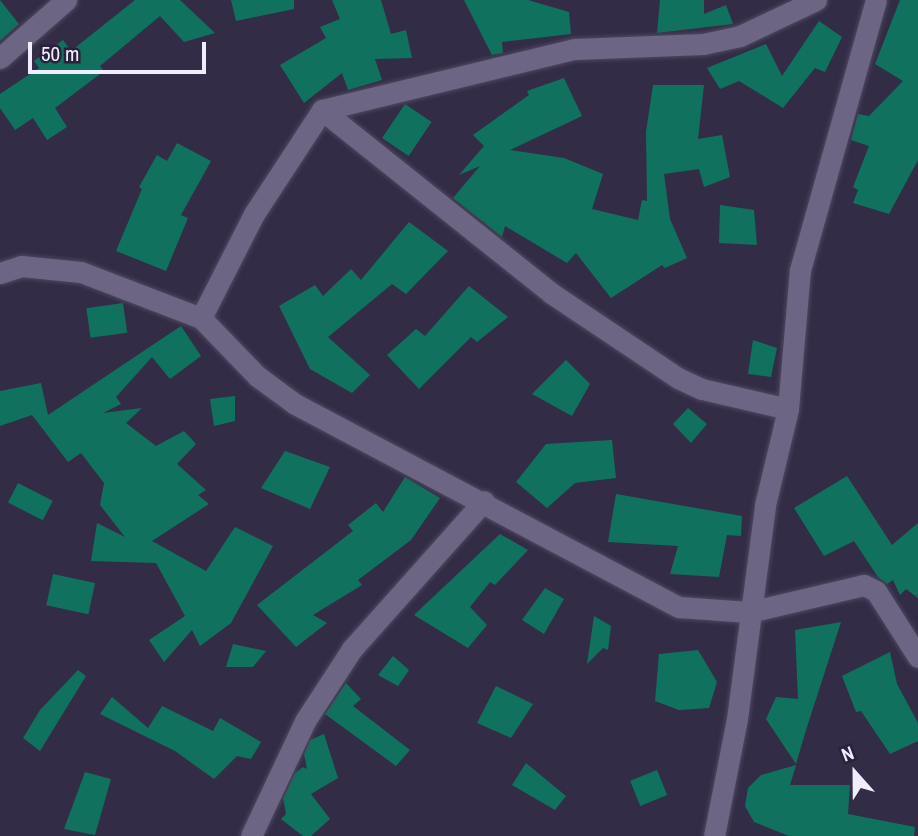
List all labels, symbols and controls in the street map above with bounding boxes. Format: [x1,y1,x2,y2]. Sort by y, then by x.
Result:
scale bar [32,28,210,72]
text: 50 m [41,39,79,68]
north arrow [820,738,890,808]
text: N [838,739,857,768]

